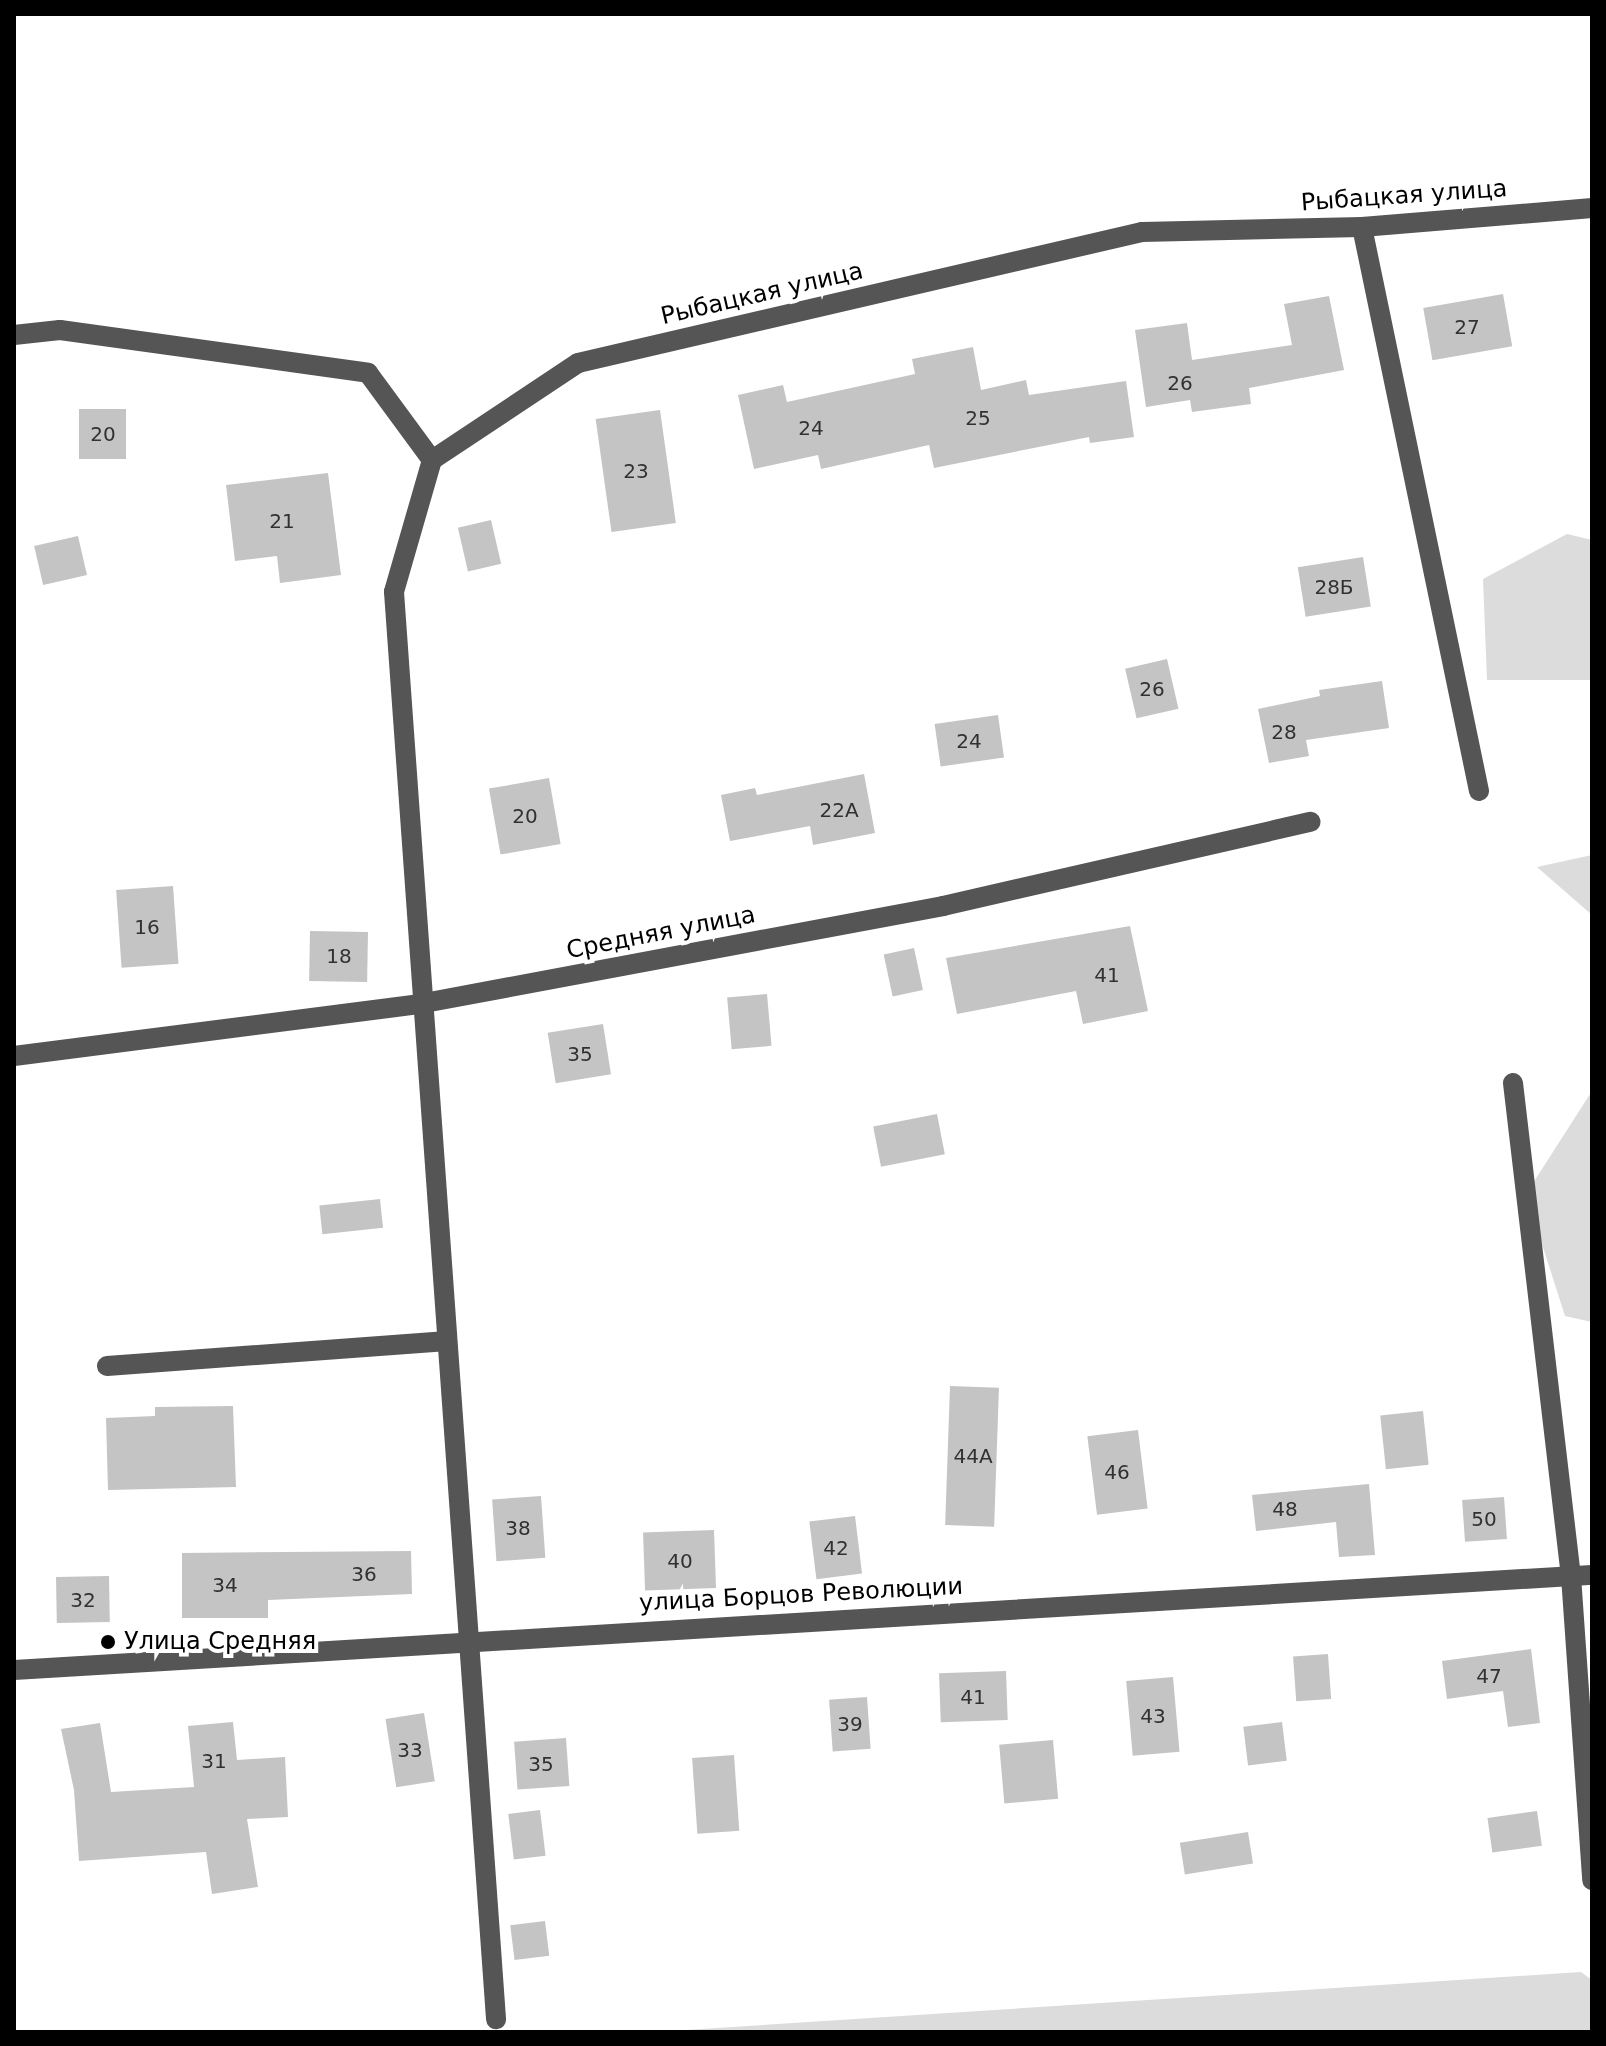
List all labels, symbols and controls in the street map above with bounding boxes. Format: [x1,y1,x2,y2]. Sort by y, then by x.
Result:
street label: Рыбацкая улица [1300,174,1508,218]
street label: Рыбацкая улица [658,257,866,331]
house number: 27 [1454,315,1480,339]
house number: 26 [1167,371,1193,395]
house number: 25 [965,406,991,430]
house number: 24 [798,416,824,440]
house number: 20 [90,422,116,446]
house number: 23 [623,459,649,483]
house number: 21 [269,509,295,533]
house number: 28Б [1314,575,1354,599]
house number: 26 [1139,677,1165,701]
house number: 28 [1271,720,1297,744]
house number: 24 [956,729,982,753]
house number: 22А [819,798,859,822]
house number: 20 [512,804,538,828]
street label: Средняя улица [564,901,758,965]
house number: 16 [134,915,160,939]
house number: 18 [326,944,352,968]
house number: 41 [1094,963,1120,987]
house number: 35 [567,1042,593,1066]
house number: 44А [953,1444,993,1468]
house number: 46 [1104,1460,1130,1484]
house number: 48 [1272,1497,1298,1521]
house number: 50 [1471,1507,1497,1531]
house number: 38 [505,1516,531,1540]
house number: 42 [823,1536,849,1560]
house number: 40 [667,1549,693,1573]
house number: 36 [351,1562,377,1586]
street label: улица Борцов Революции [638,1572,964,1618]
house number: 34 [212,1573,238,1597]
house number: 32 [70,1588,96,1612]
place label: Улица Средняя [124,1628,316,1656]
marker: Улица Средняя [99,1633,117,1651]
house number: 47 [1476,1664,1502,1688]
house number: 41 [960,1685,986,1709]
house number: 43 [1140,1704,1166,1728]
house number: 39 [837,1712,863,1736]
house number: 33 [397,1738,423,1762]
house number: 31 [201,1749,227,1773]
house number: 35 [528,1752,554,1776]

